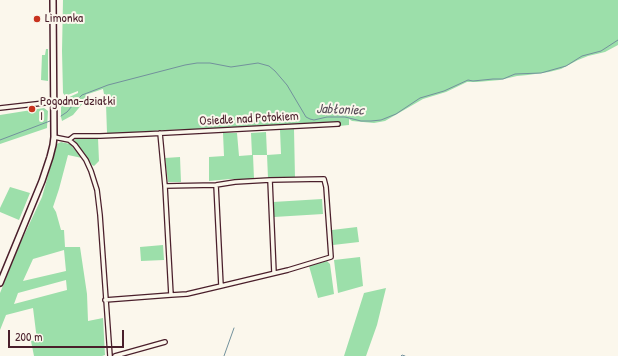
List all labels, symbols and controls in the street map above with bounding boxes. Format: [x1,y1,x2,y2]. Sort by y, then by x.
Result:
place label: Limonka [45,11,83,27]
marker: Limonka [32,14,42,24]
place label: Pogodna-działki I [40,94,116,125]
water label: Jabłoniec [316,101,364,119]
marker: Pogodna-działki I [27,104,37,114]
street label: Osiedle nad Potokiem [199,109,299,129]
scale bar [10,322,126,348]
text: 200 m [15,328,42,345]

